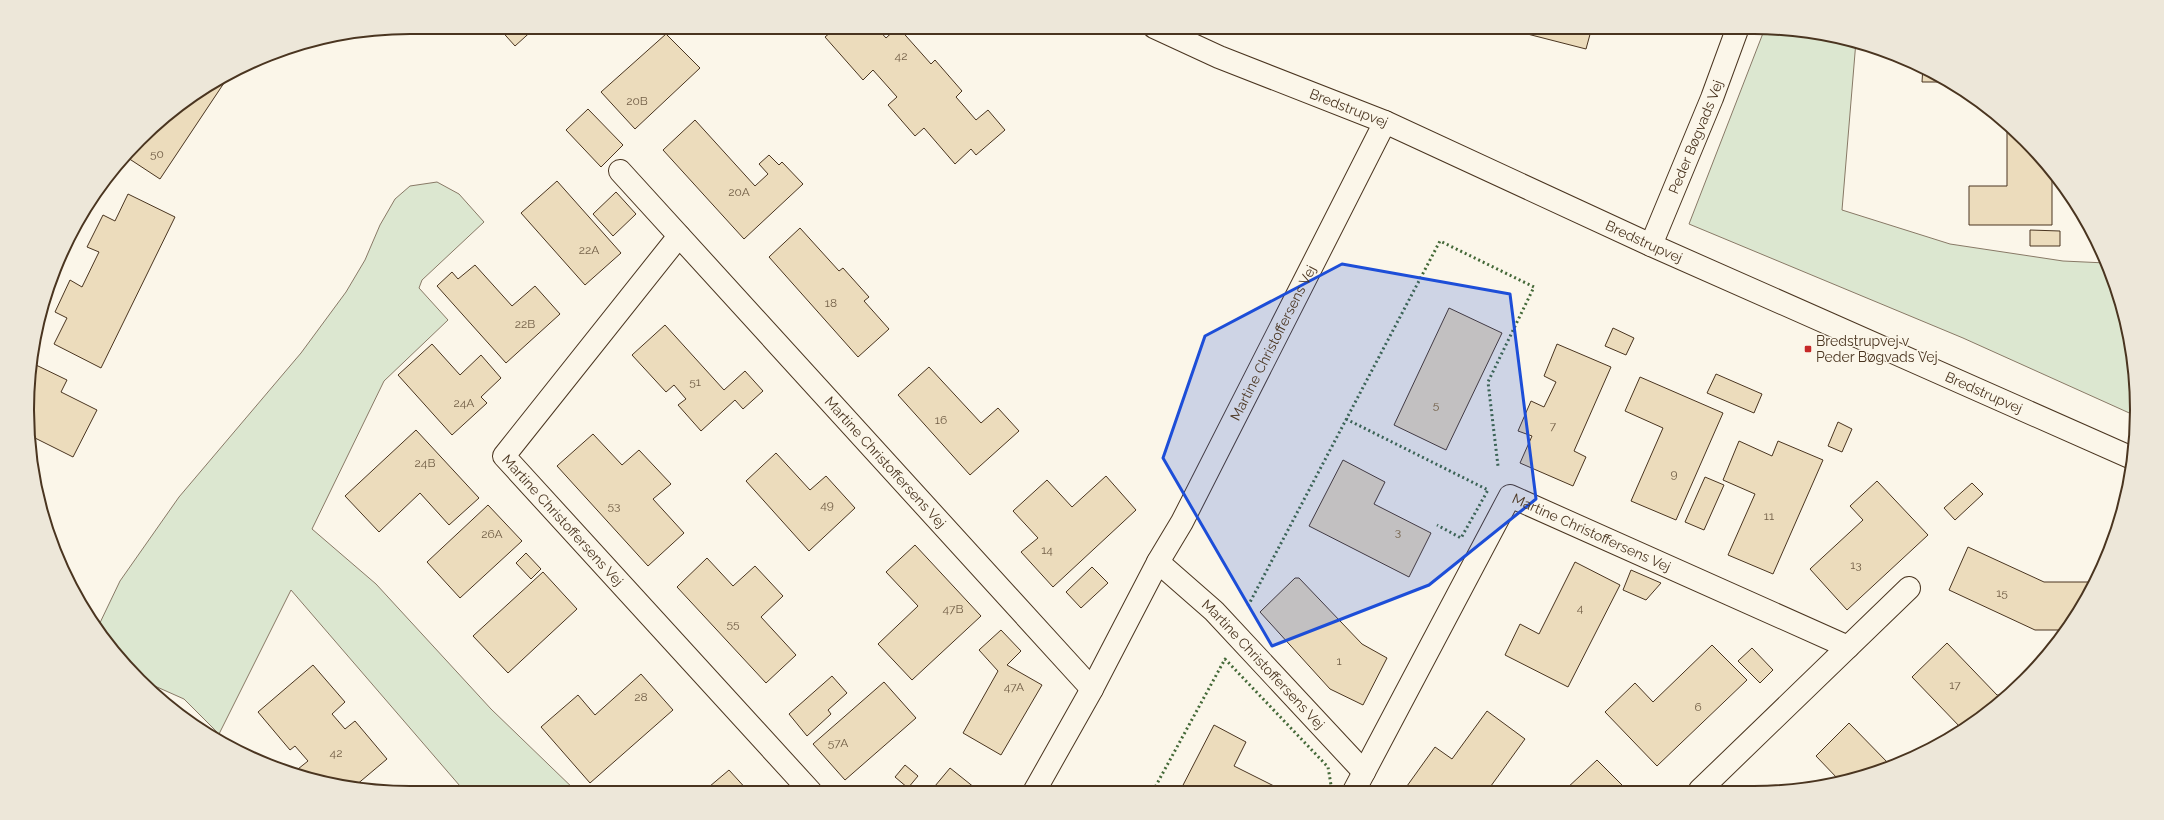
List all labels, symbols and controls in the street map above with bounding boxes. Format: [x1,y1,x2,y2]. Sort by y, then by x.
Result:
house number: 42 [895,49,907,63]
street label: Peder Bøgvads Vej [1665,78,1726,196]
street label: Bredstrupvej [1307,85,1391,130]
house number: 20B [626,94,648,108]
house number: 50 [150,147,164,161]
house number: 20A [728,185,750,199]
street label: Bredstrupvej [1603,217,1685,266]
house number: 22A [579,243,599,257]
street label: Martine Christoffersens Vej [1227,262,1319,423]
house number: 18 [825,296,837,310]
house number: 22B [515,317,535,331]
place label: Bredstrupvej v Peder Bøgvads Vej [1816,333,1938,365]
marker: Bredstrupvej v Peder Bøgvads Vej [1803,344,1813,354]
street label: Bredstrupvej [1943,368,2025,416]
house number: 51 [689,375,701,389]
street label: Martine Christoffersens Vej [822,393,949,531]
house number: 24A [454,396,474,410]
house number: 5 [1433,398,1440,412]
house number: 16 [935,413,947,427]
house number: 7 [1550,419,1557,433]
street label: Martine Christoffersens Vej [499,451,626,589]
house number: 24B [415,456,435,470]
house number: 9 [1670,467,1678,481]
street label: Martine Christoffersens Vej [1510,490,1673,575]
house number: 49 [820,498,834,512]
house number: 53 [608,499,620,513]
house number: 11 [1764,509,1774,523]
house number: 3 [1395,525,1401,539]
house number: 26A [481,527,503,541]
house number: 14 [1041,543,1053,557]
house number: 13 [1850,558,1862,572]
house number: 15 [1996,586,2008,600]
street label: Martine Christoffersens Vej [1199,596,1328,732]
house number: 4 [1577,601,1584,615]
house number: 47B [943,602,963,616]
house number: 55 [726,617,740,631]
house number: 1 [1336,654,1342,668]
house number: 17 [1949,678,1961,692]
house number: 47A [1004,680,1024,694]
house number: 28 [634,690,648,704]
house number: 6 [1694,700,1702,714]
house number: 57A [828,736,848,750]
house number: 42 [330,746,342,760]

